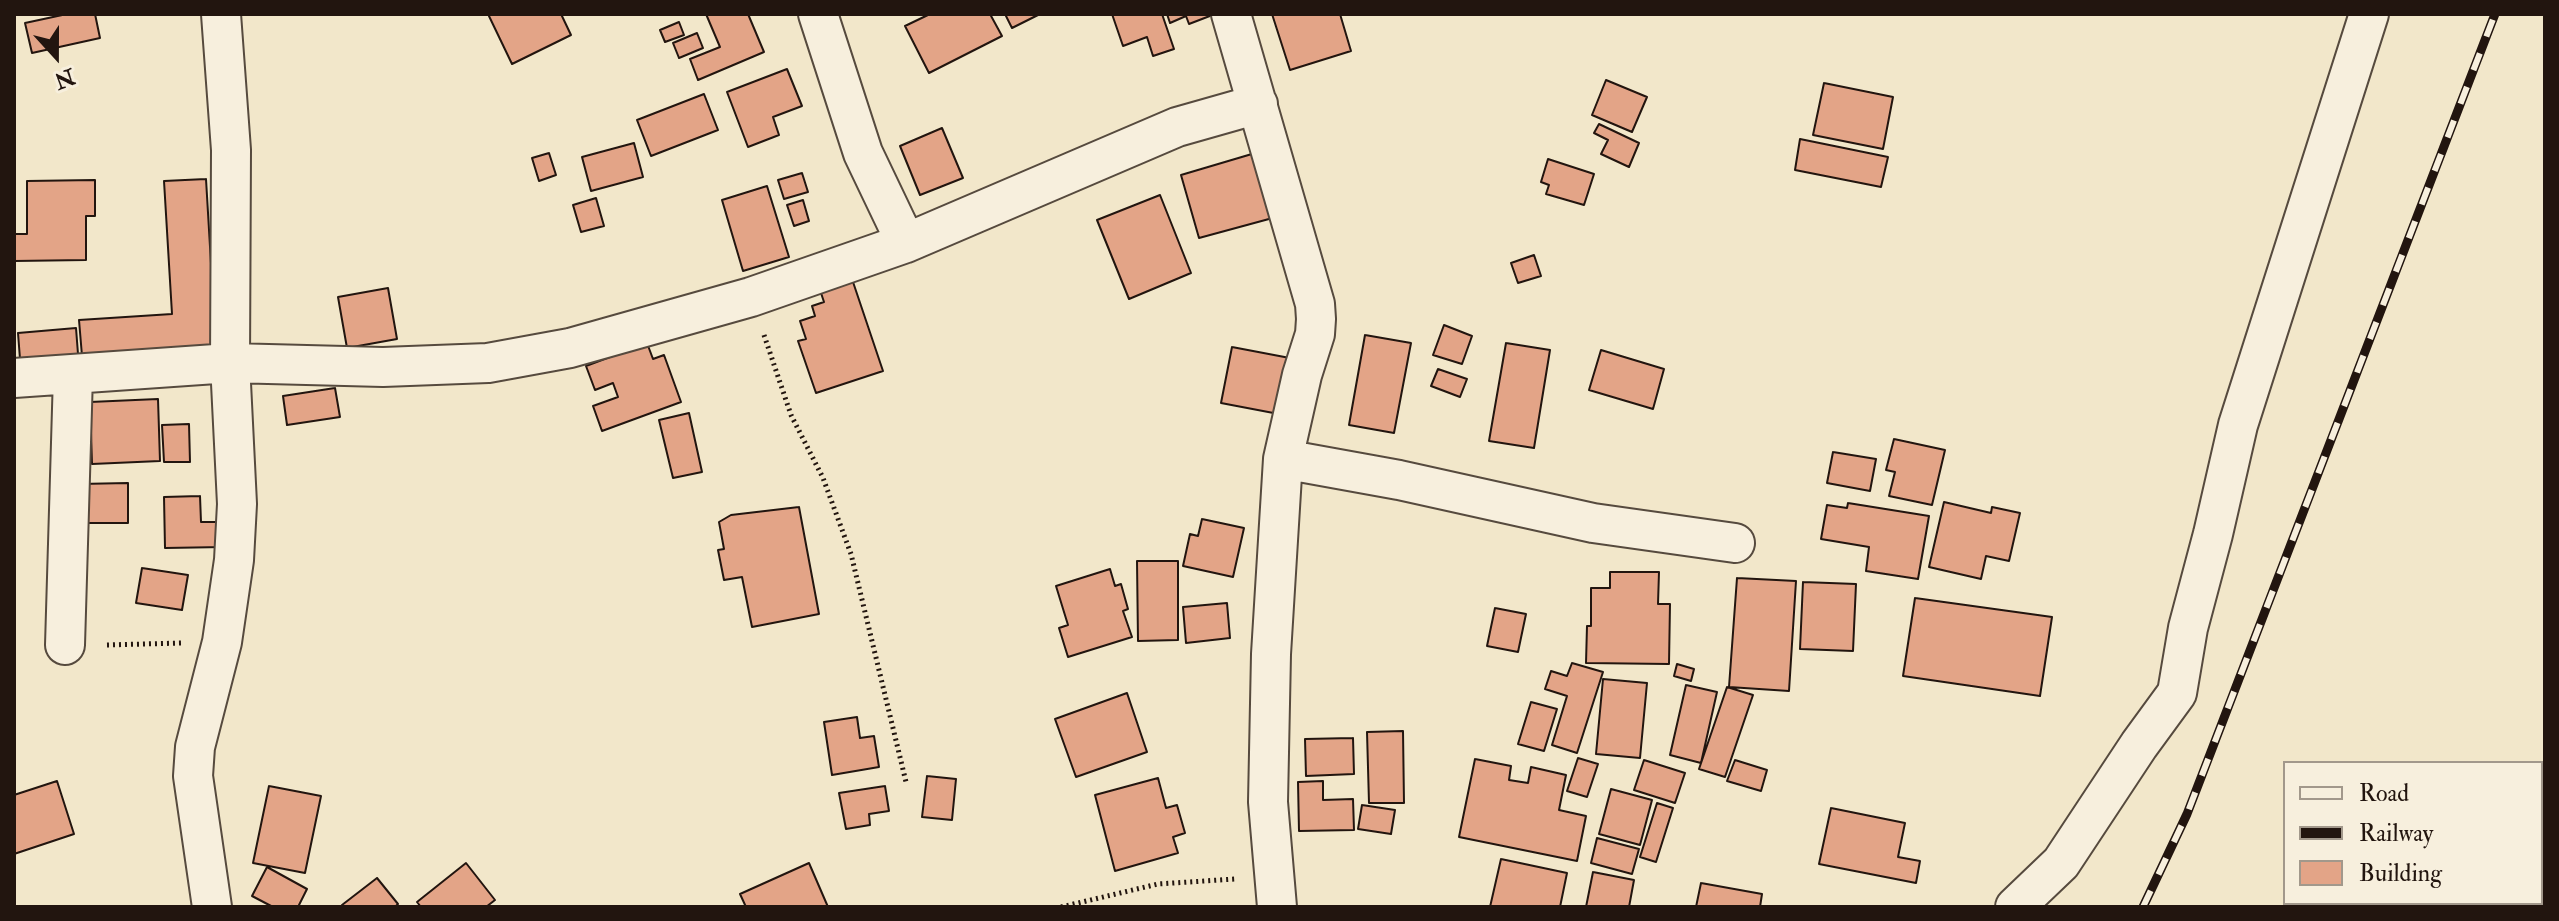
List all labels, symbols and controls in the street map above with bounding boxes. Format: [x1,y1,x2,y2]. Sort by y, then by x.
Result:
north arrow [16,16,96,96]
text: N [50,62,79,95]
legend [2283,761,2543,905]
text: Road [2359,778,2409,809]
text: Railway [2359,818,2433,849]
text: Building [2359,858,2442,889]

